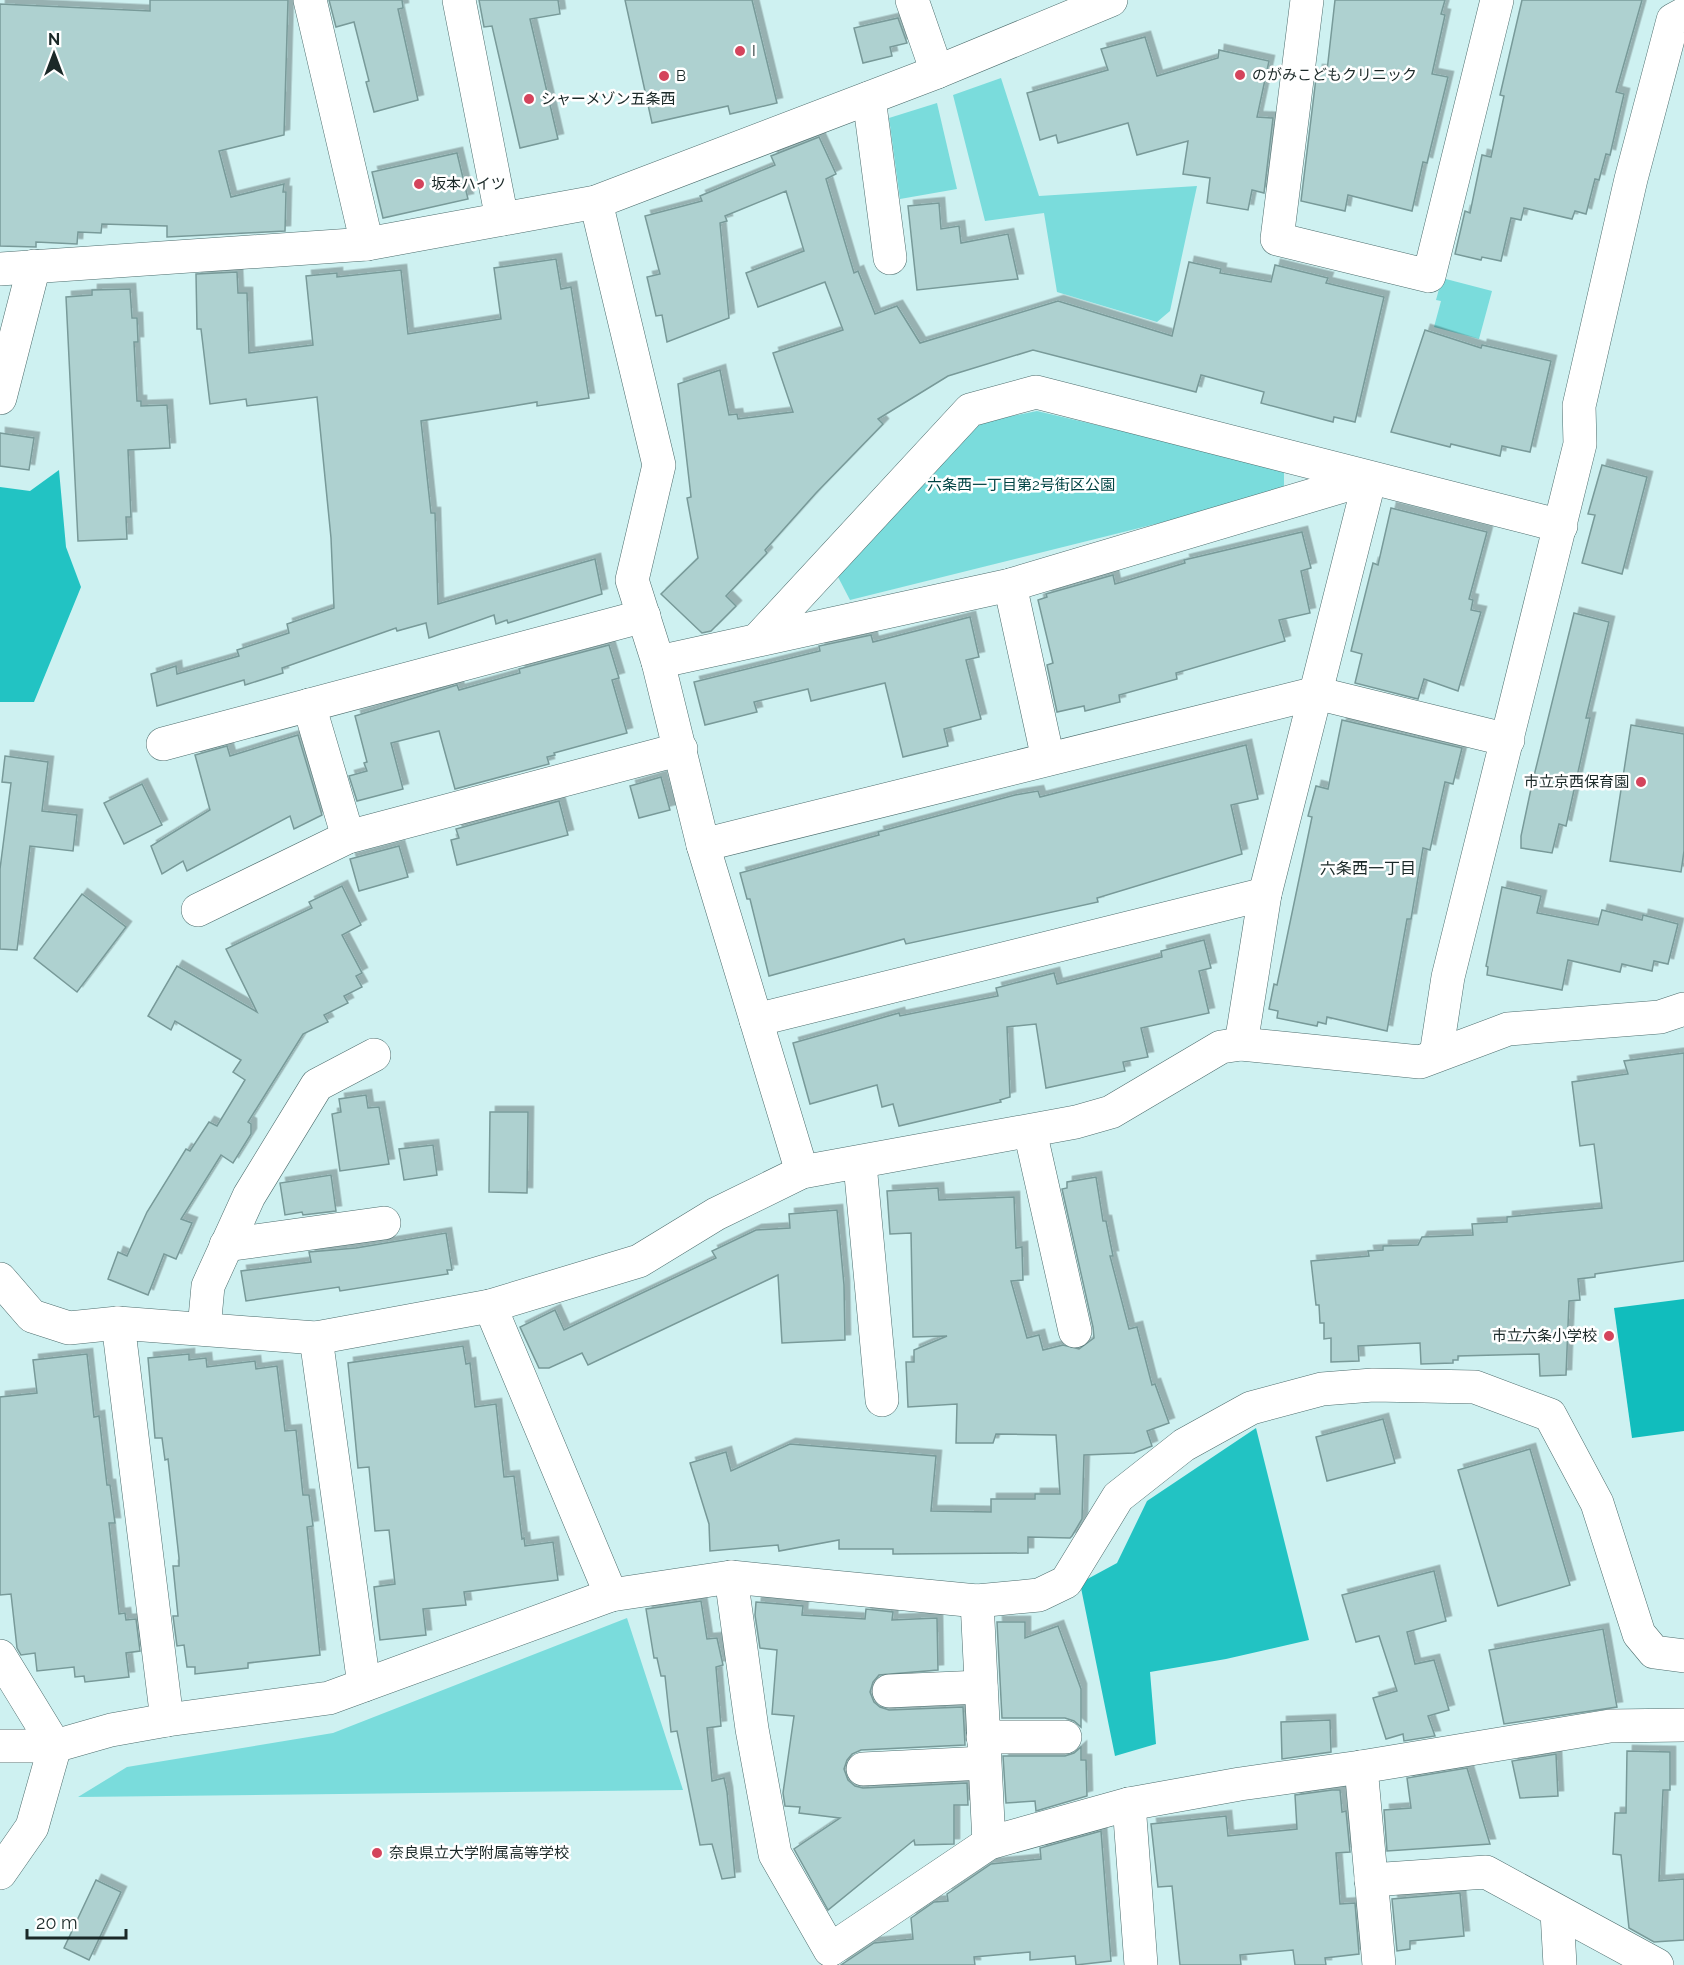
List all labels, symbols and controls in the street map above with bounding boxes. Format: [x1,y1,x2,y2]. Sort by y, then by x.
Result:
north arrow [24,24,84,84]
text: N [48,30,60,49]
place label: I [752,42,756,60]
marker: I [733,44,747,58]
place label: のがみこどもクリニック [1252,66,1417,84]
place label: B [676,67,686,85]
marker: のがみこどもクリニック [1233,68,1247,82]
marker: B [657,69,671,83]
place label: シャーメゾン五条西 [541,90,675,108]
marker: シャーメゾン五条西 [522,92,536,106]
place label: 坂本ハイツ [431,175,506,193]
marker: 坂本ハイツ [412,177,426,191]
park label: 六条西一丁目第2号街区公園 [927,476,1115,494]
place label: 市立京西保育園 [1524,773,1629,791]
marker: 市立京西保育園 [1634,775,1648,789]
district label: 六条西一丁目 [1320,859,1416,878]
place label: 市立六条小学校 [1492,1327,1597,1345]
marker: 市立六条小学校 [1602,1329,1616,1343]
place label: 奈良県立大学附属高等学校 [389,1844,569,1862]
marker: 奈良県立大学附属高等学校 [370,1846,384,1860]
scale bar [27,1902,126,1940]
text: 20 m [36,1912,78,1933]

